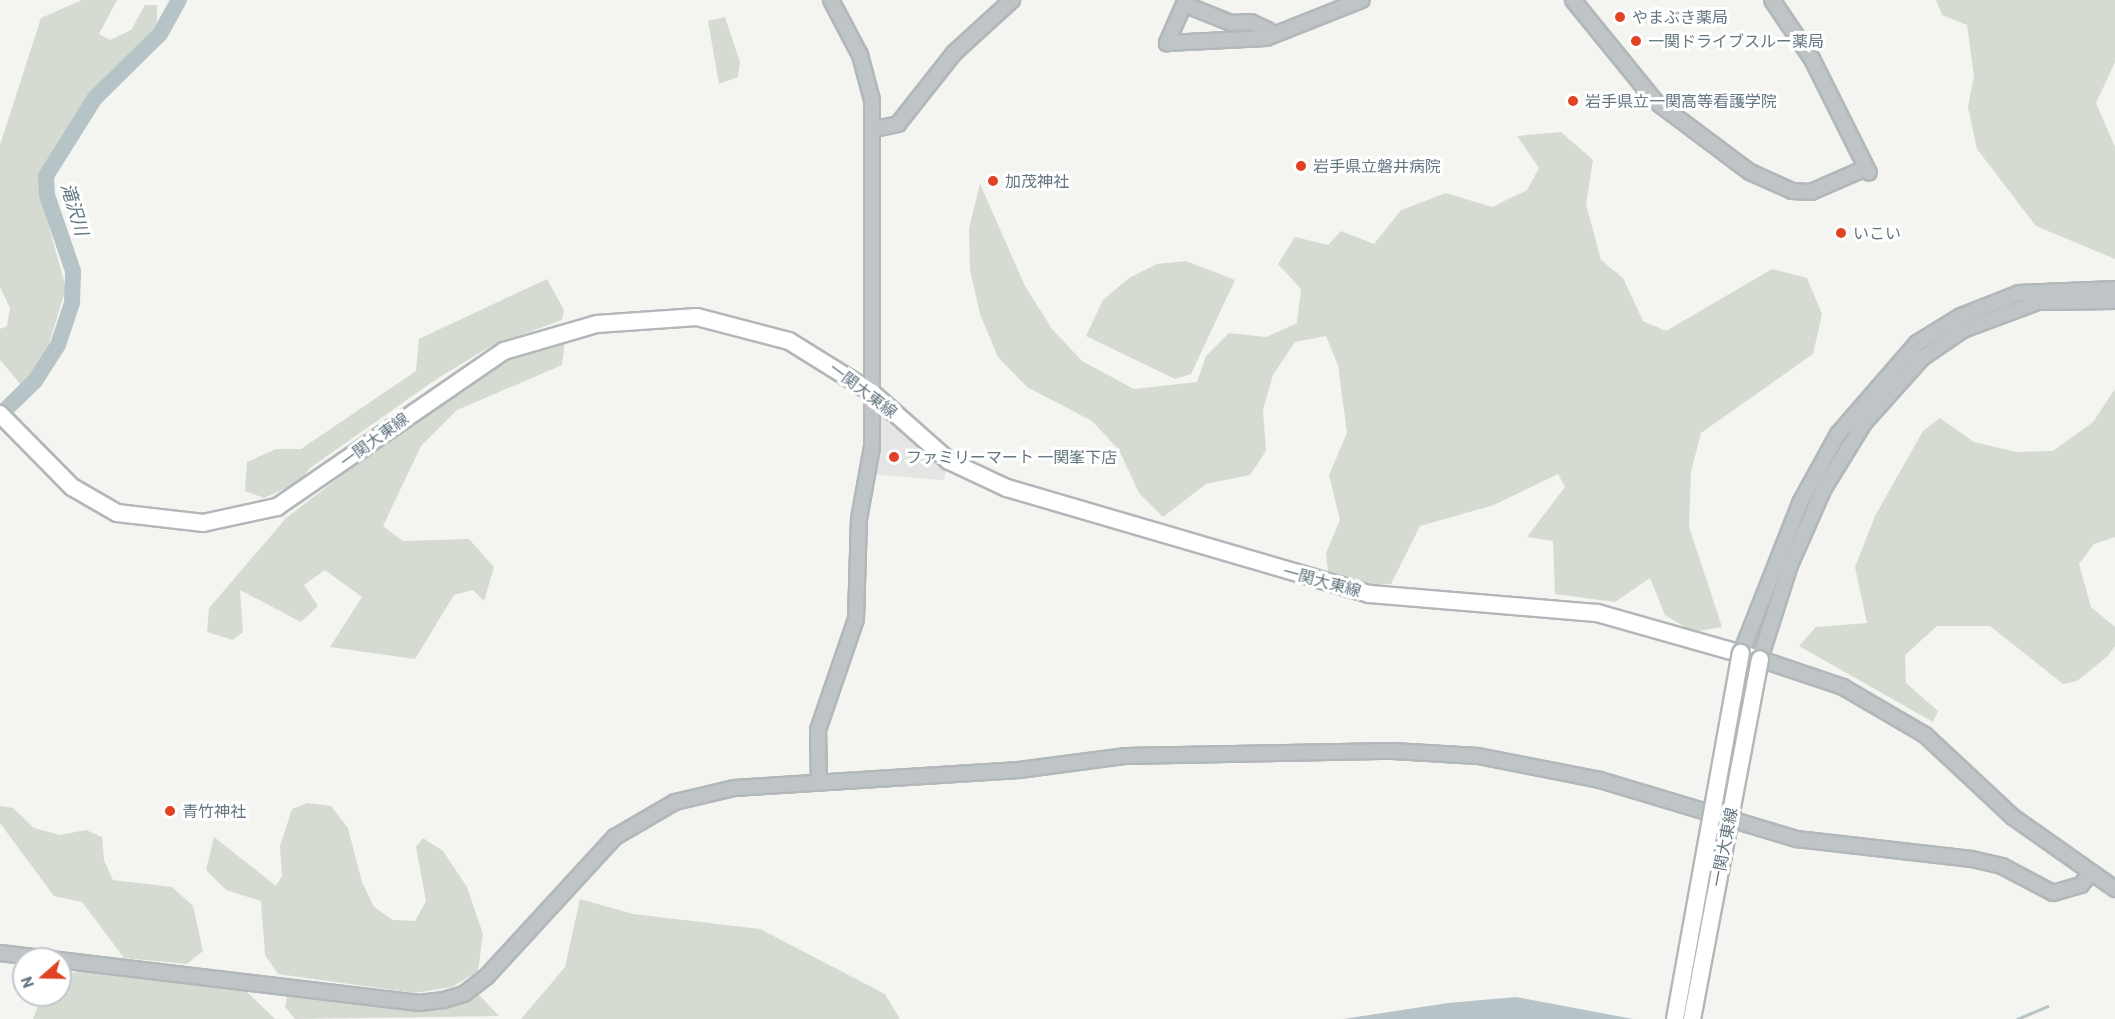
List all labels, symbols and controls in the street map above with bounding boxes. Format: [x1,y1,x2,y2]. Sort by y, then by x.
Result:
place label: やまぶき薬局 [1632,7,1728,27]
marker: やまぶき薬局 [1613,10,1627,24]
place label: 一関ドライブスルー薬局 [1648,31,1824,51]
marker: 一関ドライブスルー薬局 [1629,34,1643,48]
place label: 岩手県立一関高等看護学院 [1585,91,1777,111]
marker: 岩手県立一関高等看護学院 [1566,94,1580,108]
place label: 岩手県立磐井病院 [1313,156,1441,176]
marker: 岩手県立磐井病院 [1294,159,1308,173]
place label: 加茂神社 [1005,171,1069,191]
marker: 加茂神社 [986,174,1000,188]
water label: 滝沢川 [57,180,93,238]
place label: いこい [1853,223,1901,243]
marker: いこい [1834,226,1848,240]
street label: 一関大東線 [825,358,901,422]
street label: 一関大東線 [336,409,412,471]
place label: ファミリーマート 一関峯下店 [906,447,1117,467]
marker: ファミリーマート 一関峯下店 [887,450,901,464]
street label: 一関大東線 [1281,561,1363,601]
place label: 青竹神社 [182,801,246,821]
marker: 青竹神社 [163,804,177,818]
street label: 一関大東線 [1707,806,1741,888]
north arrow [12,947,72,1007]
text: N [16,974,37,991]

